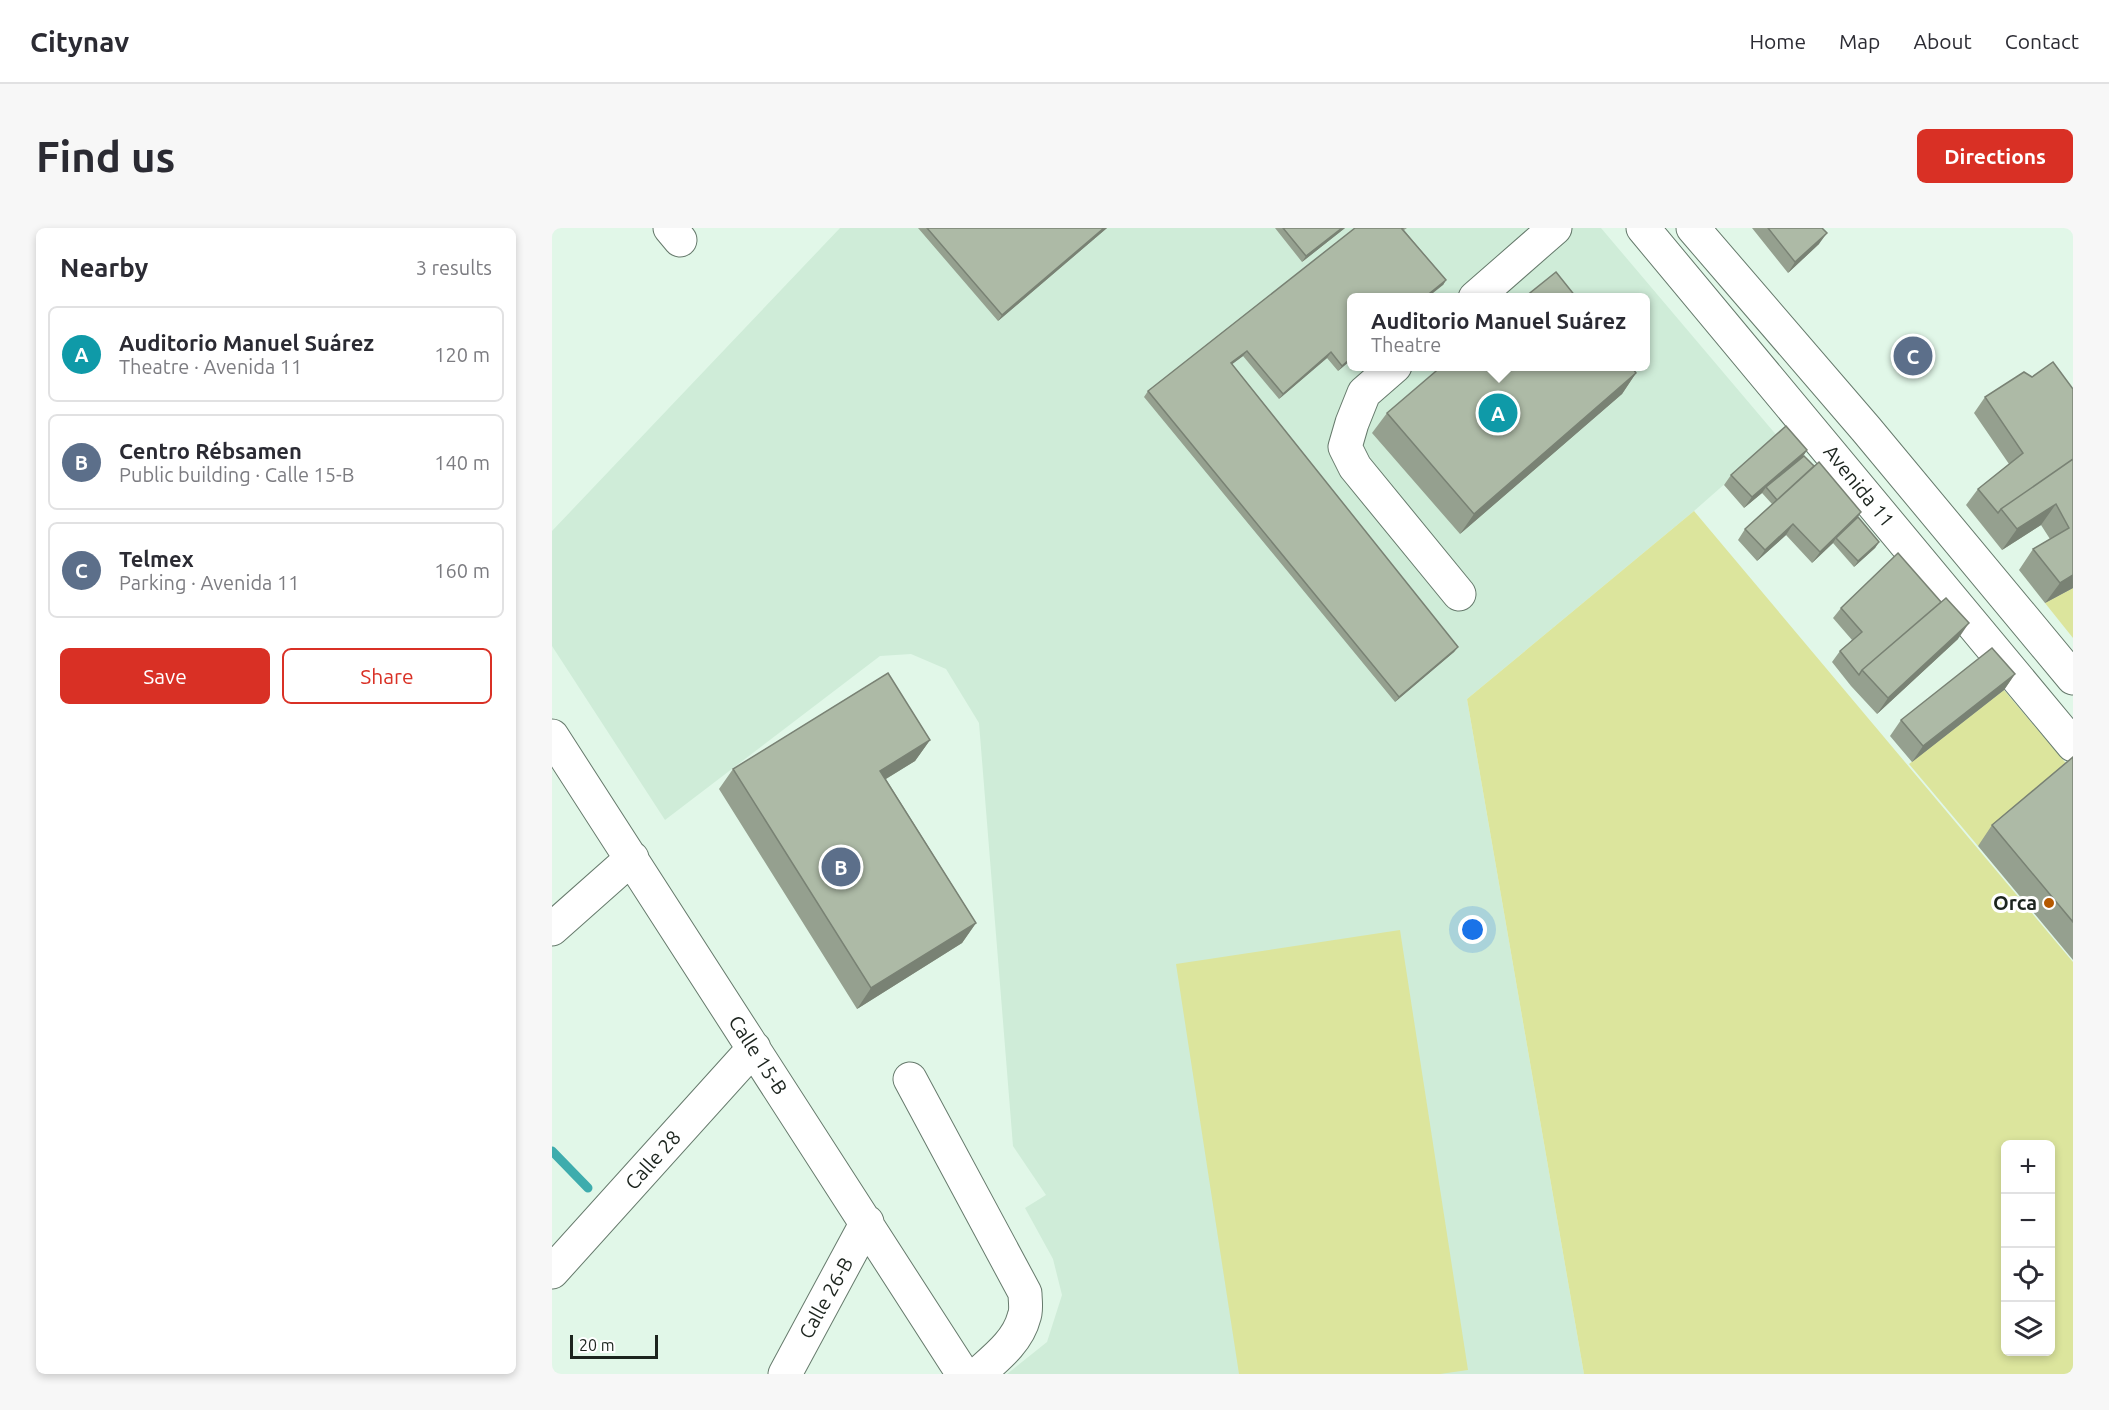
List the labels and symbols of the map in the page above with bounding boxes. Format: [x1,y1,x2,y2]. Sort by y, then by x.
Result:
pin: C [1894,334,1932,378]
pin: A [1478,390,1518,435]
street label: Avenida 11 [1819,440,1899,531]
pin: B [822,844,860,890]
place label: Orca [1993,891,2037,914]
marker: Orca [2042,896,2056,910]
your location [1458,915,1487,944]
street label: Calle 15-B [724,1011,792,1099]
street label: Calle 28 [620,1126,685,1194]
street label: Calle 26-B [794,1253,857,1343]
scale bar [570,1332,658,1360]

